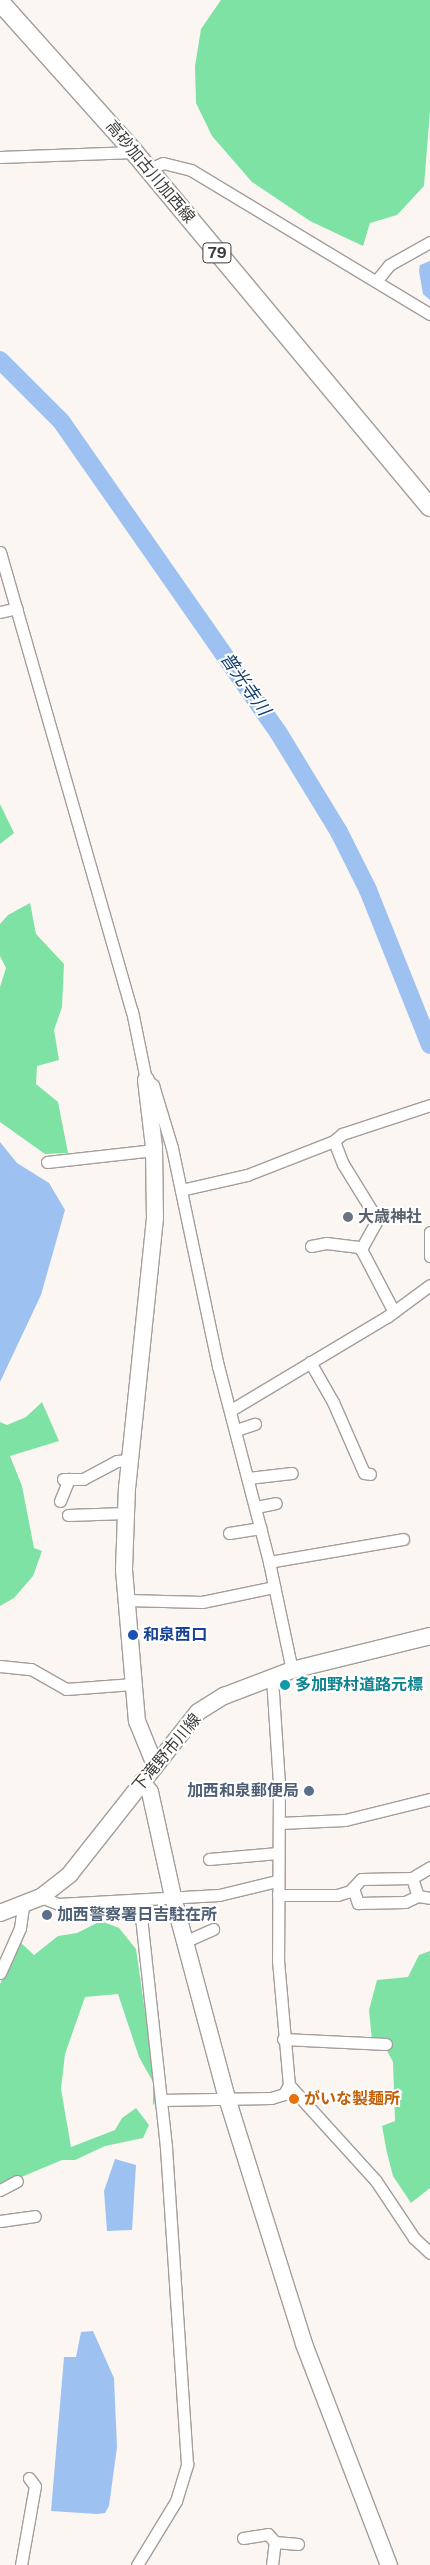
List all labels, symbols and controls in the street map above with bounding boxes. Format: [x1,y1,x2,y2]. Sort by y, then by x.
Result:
street label: 高砂加古川加西線 [102,117,198,227]
road number: 79 [202,240,232,266]
water label: 普光寺川 [216,648,274,720]
place label: 大歳神社 [358,1207,422,1227]
marker: 大歳神社 [342,1211,354,1223]
place label: 和泉西口 [143,1625,207,1645]
marker: 和泉西口 [127,1629,139,1641]
place label: 多加野村道路元標 [295,1675,423,1695]
marker: 多加野村道路元標 [279,1679,291,1691]
street label: 下滝野市川線 [129,1710,205,1796]
place label: 加西和泉郵便局 [187,1781,299,1801]
marker: 加西和泉郵便局 [303,1785,315,1797]
place label: 加西警察署日吉駐在所 [57,1905,217,1925]
marker: 加西警察署日吉駐在所 [41,1909,53,1921]
place label: がいな製麺所 [304,2089,400,2109]
marker: がいな製麺所 [288,2093,300,2105]

